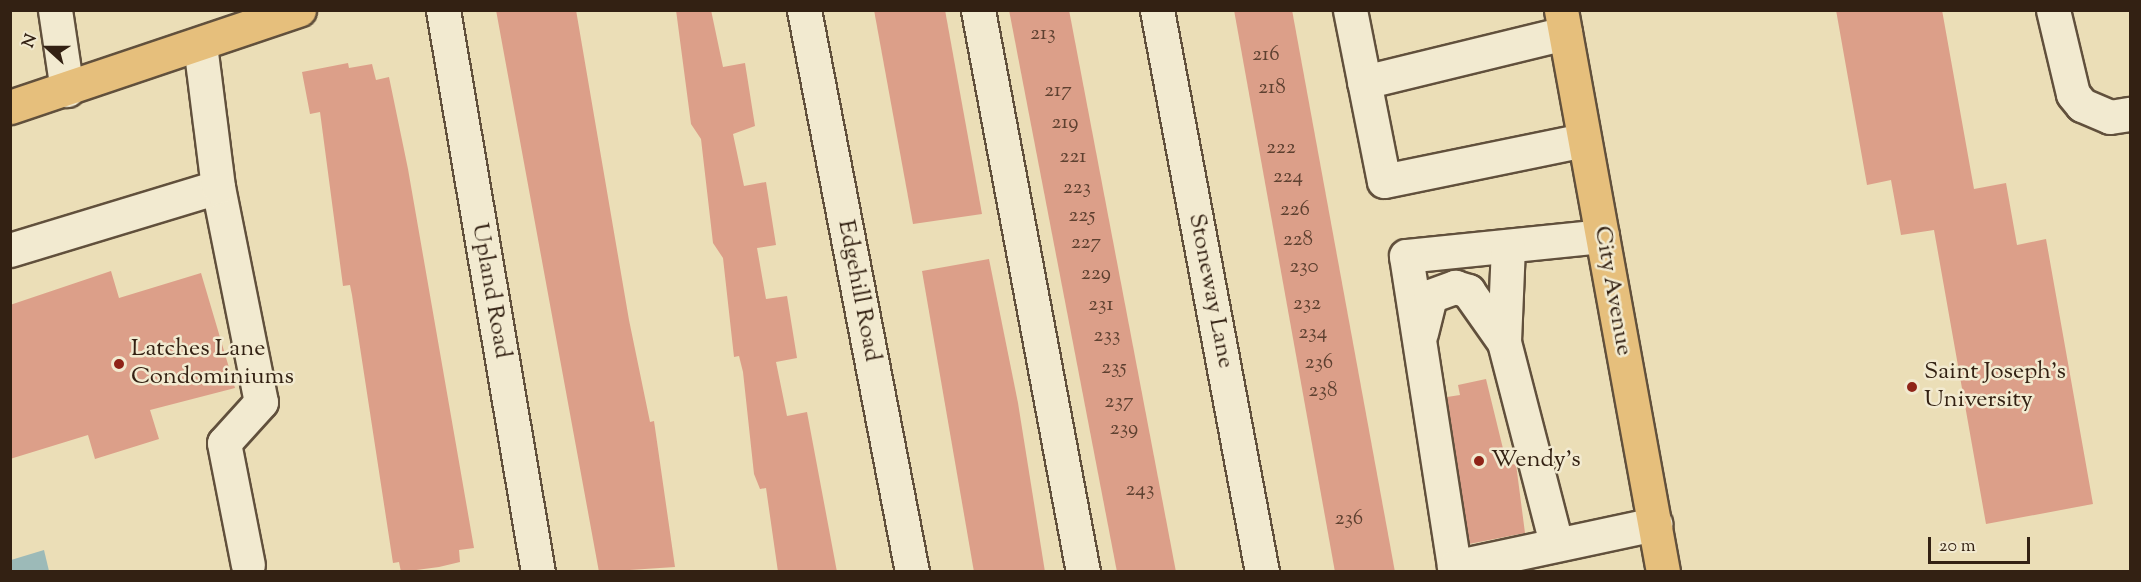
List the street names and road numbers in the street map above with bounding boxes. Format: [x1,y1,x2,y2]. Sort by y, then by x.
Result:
street label: Stoneway Lane [1181,211,1239,371]
street label: Edgehill Road [830,218,886,364]
street label: Upland Road [464,221,516,361]
street label: City Avenue [1586,224,1638,358]

